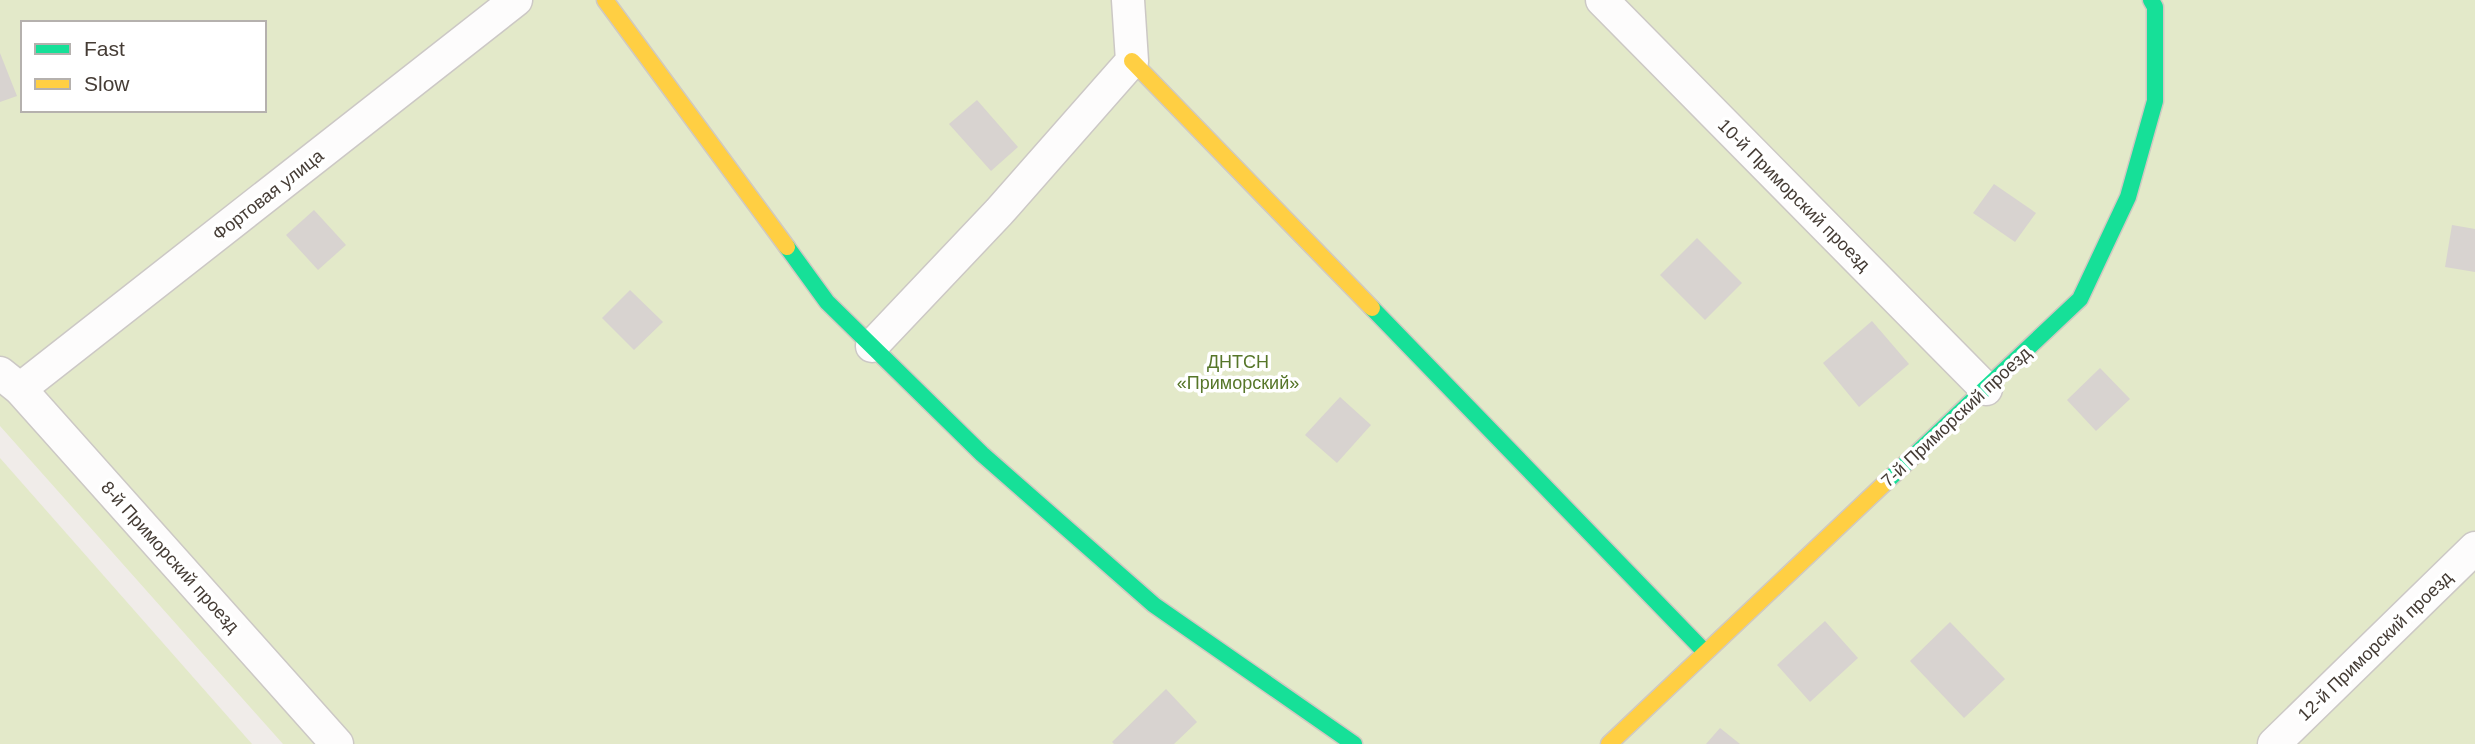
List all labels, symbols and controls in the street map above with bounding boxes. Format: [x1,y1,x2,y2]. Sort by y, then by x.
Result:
legend [21,21,266,112]
text: Fast [84,37,125,60]
text: Slow [84,72,130,95]
street label: 10-й Приморский проезд [1714,115,1874,275]
street label: Фортовая улица [209,145,328,244]
street label: 7-й Приморский проезд [1877,342,2035,491]
park label: ДНТСН «Приморский» [1177,352,1299,393]
street label: 8-й Приморский проезд [97,477,243,637]
street label: 12-й Приморский проезд [2294,567,2456,725]

